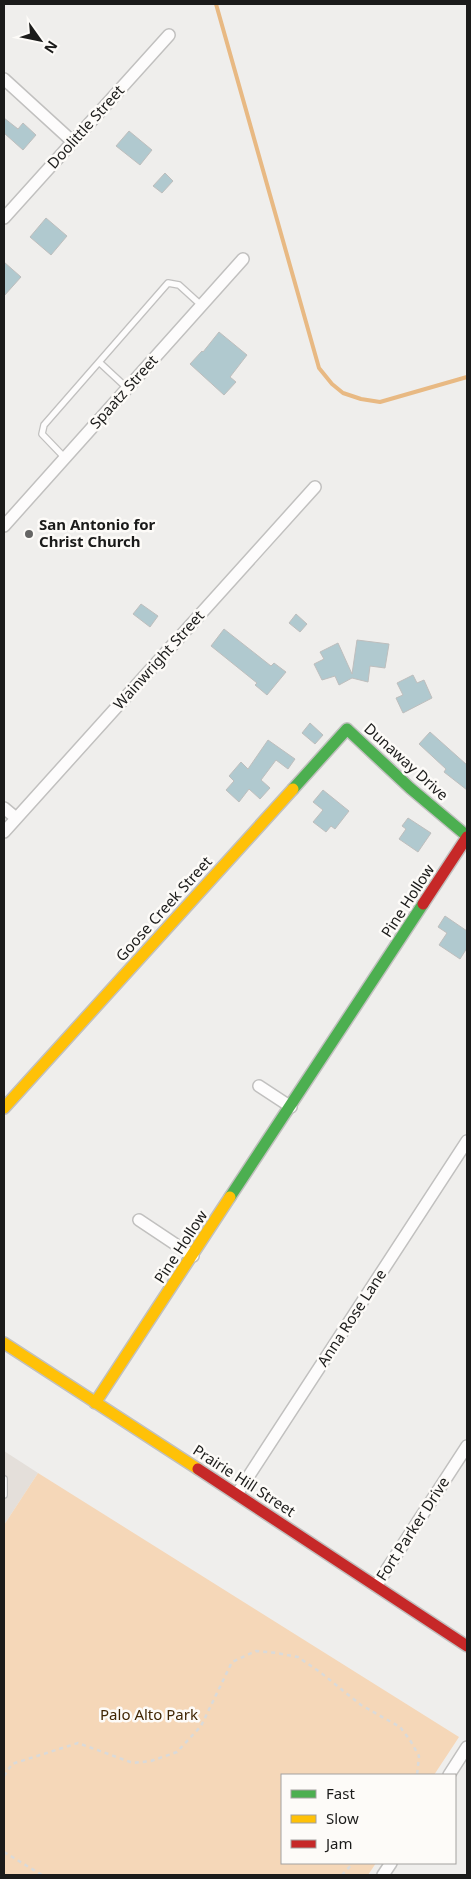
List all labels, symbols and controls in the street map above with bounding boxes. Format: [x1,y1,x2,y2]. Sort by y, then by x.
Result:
north arrow [15,15,65,65]
text: N [40,37,62,57]
street label: Doolittle Street [42,80,128,172]
street label: Spaatz Street [85,350,162,432]
place label: San Antonio for Christ Church [39,514,156,551]
marker: San Antonio for Christ Church [23,528,35,540]
street label: Wainwright Street [108,605,208,713]
street label: Dunaway Drive [360,718,453,804]
street label: Goose Creek Street [111,851,216,965]
street label: Pine Hollow [376,860,438,941]
street label: Pine Hollow [149,1206,211,1287]
street label: Anna Rose Lane [312,1265,390,1370]
street label: Prairie Hill Street [190,1440,300,1521]
street label: Fort Parker Drive [371,1473,453,1584]
park label: Palo Alto Park [100,1704,198,1724]
legend [281,1774,456,1864]
text: Fast [326,1783,355,1803]
text: Slow [326,1808,359,1828]
text: Jam [324,1833,353,1853]

